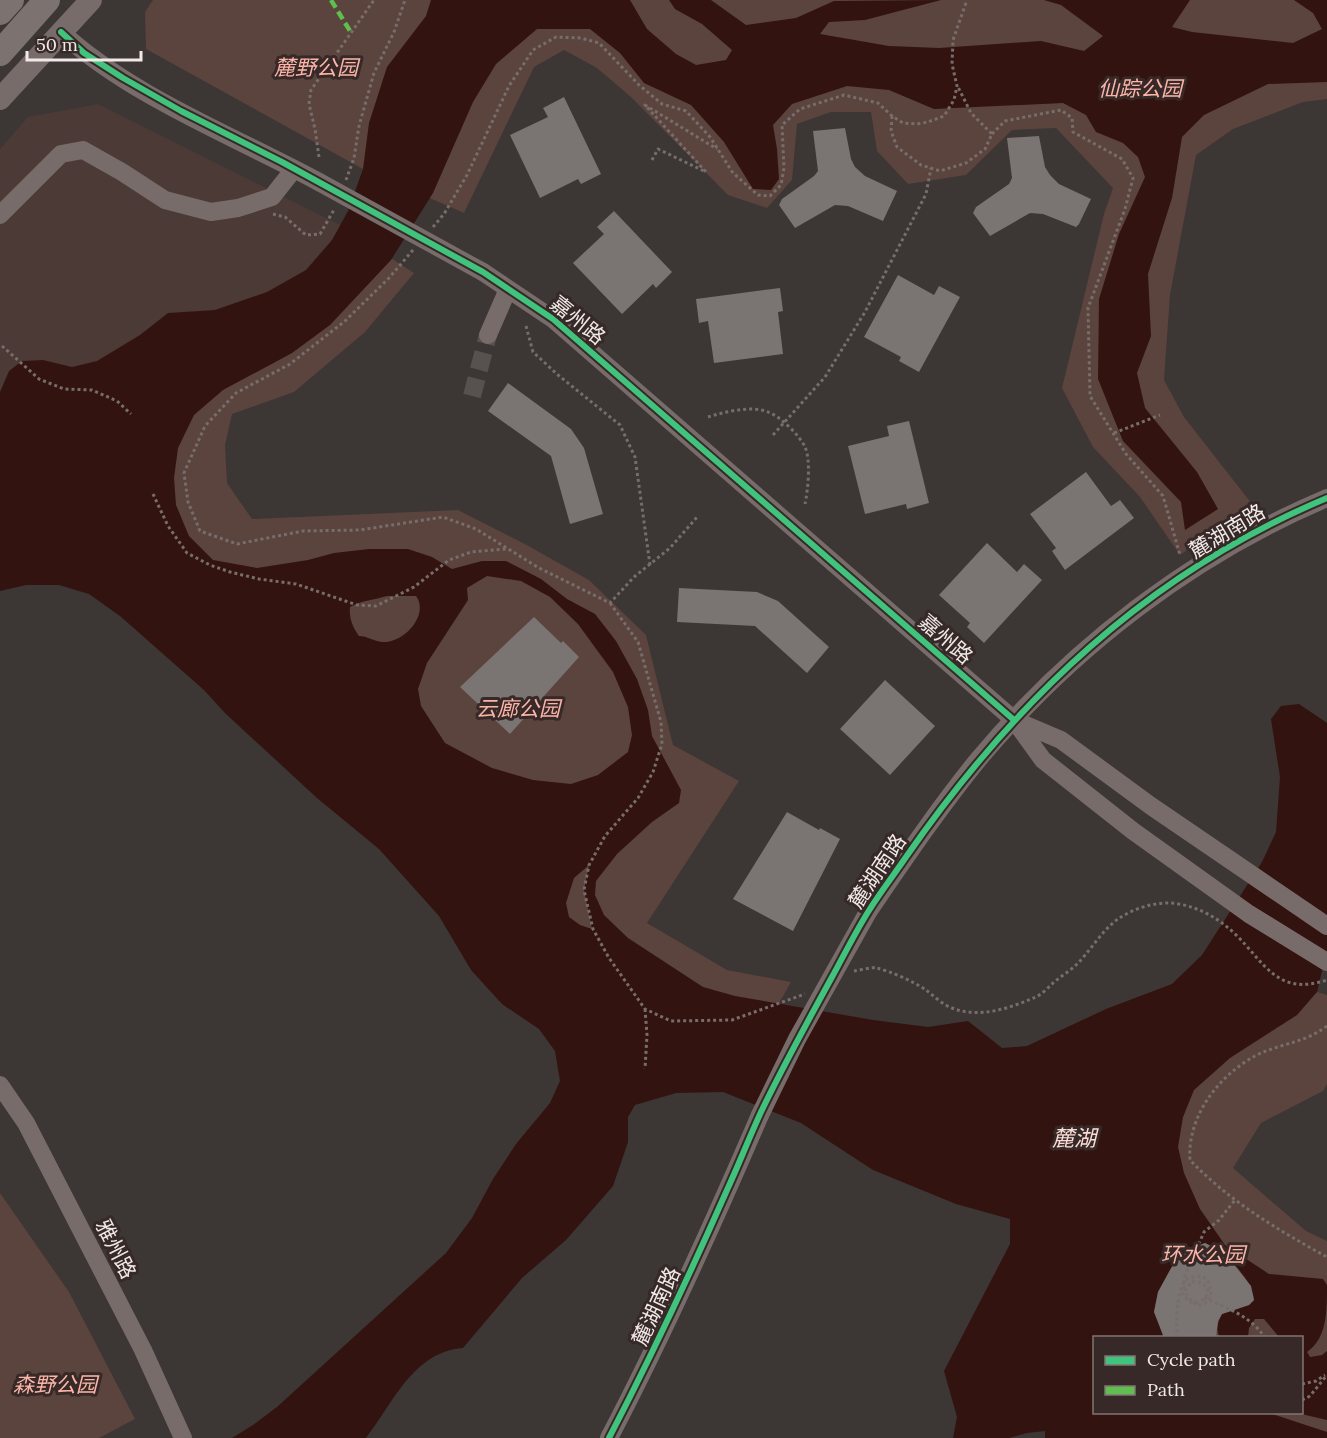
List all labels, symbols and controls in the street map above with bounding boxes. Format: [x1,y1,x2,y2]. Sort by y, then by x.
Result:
scale bar [27,24,141,62]
text: 50 m [36,33,78,56]
park label: 麓野公园 [274,54,361,81]
park label: 仙踪公园 [1098,75,1185,102]
street label: 嘉州路 [545,290,611,350]
street label: 麓湖南路 [1184,498,1270,564]
street label: 嘉州路 [913,608,979,670]
park label: 云廊公园 [476,695,563,722]
street label: 麓湖南路 [842,829,912,913]
water label: 麓湖 [1052,1124,1099,1152]
street label: 雅州路 [90,1215,142,1283]
park label: 环水公园 [1161,1241,1248,1268]
street label: 麓湖南路 [626,1262,686,1350]
legend [1093,1336,1303,1414]
text: Cycle path [1147,1348,1236,1371]
park label: 森野公园 [13,1371,100,1398]
text: Path [1147,1378,1185,1401]

